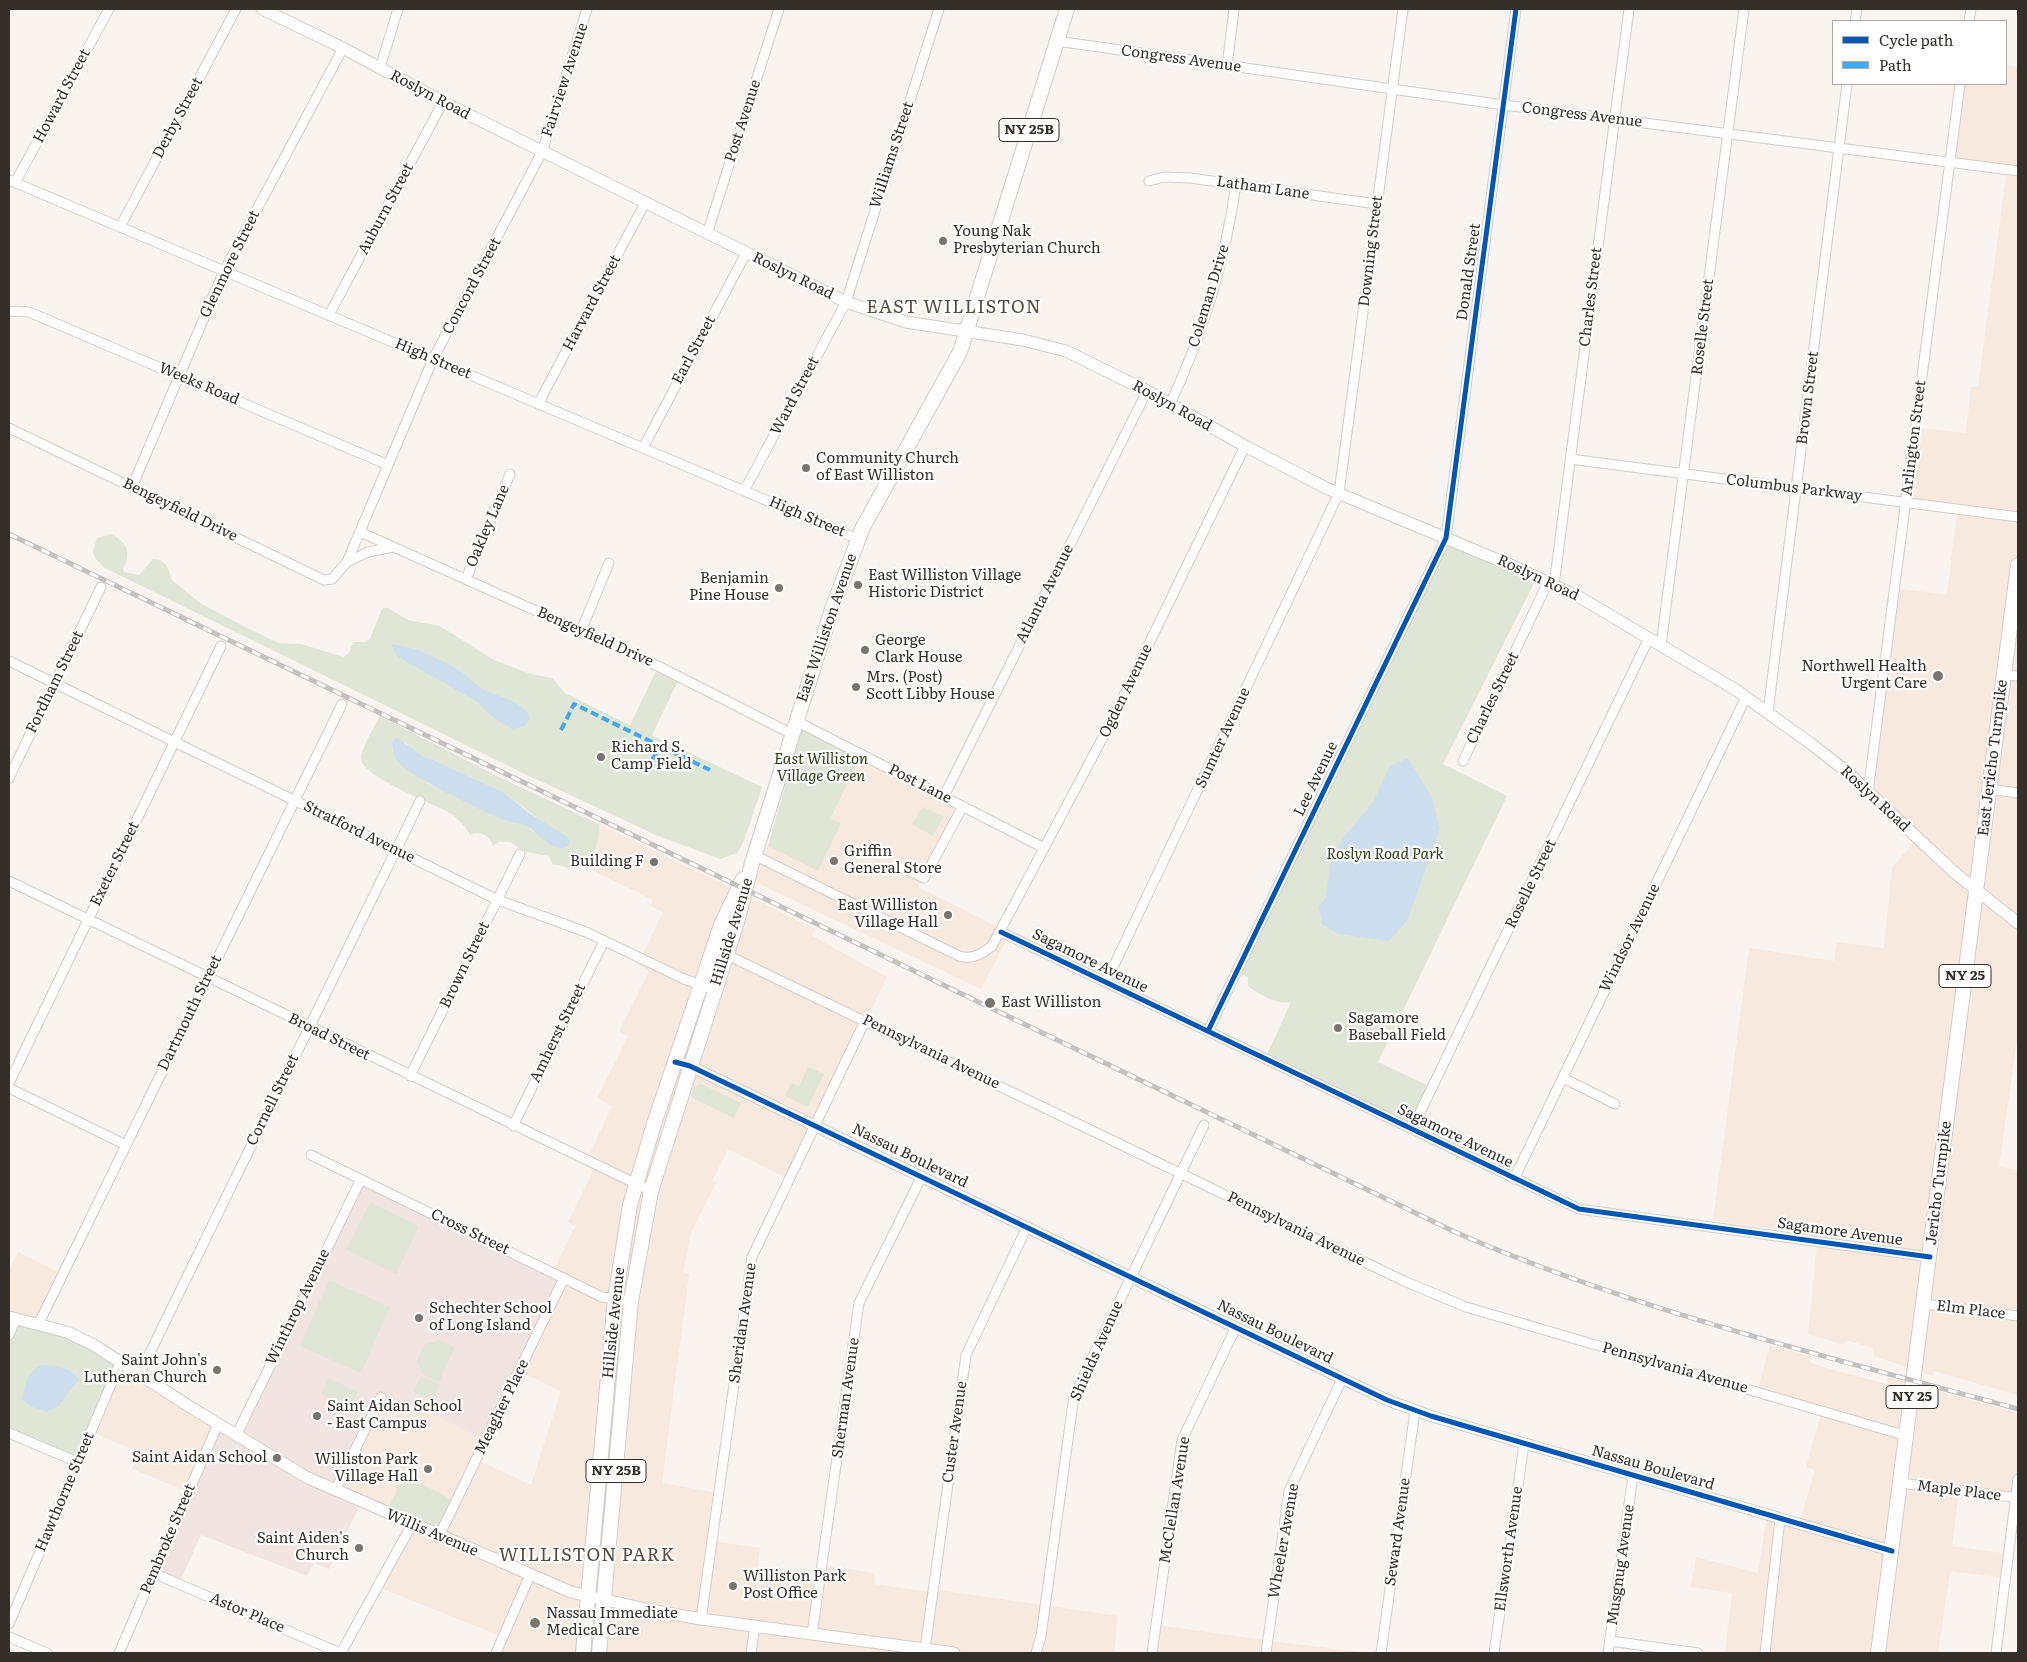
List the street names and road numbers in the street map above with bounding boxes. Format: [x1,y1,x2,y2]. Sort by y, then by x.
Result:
street label: Fairview Avenue [538,21,592,139]
street label: Congress Avenue [1120,42,1242,76]
street label: Howard Street [30,46,94,146]
street label: Roslyn Road [387,66,473,124]
street label: Derby Street [149,74,207,162]
street label: Post Avenue [721,77,765,165]
street label: Williams Street [866,99,918,211]
street label: Congress Avenue [1521,99,1643,131]
road number: NY 25B [999,118,1059,142]
street label: Auburn Street [354,160,418,258]
street label: Latham Lane [1215,173,1311,203]
street label: Downing Street [1355,194,1387,308]
street label: Glenmore Street [196,207,264,321]
street label: Donald Street [1453,222,1485,322]
street label: Concord Street [439,235,505,337]
street label: Coleman Drive [1185,243,1233,349]
street label: Charles Street [1576,246,1606,348]
street label: Roslyn Road [749,249,837,303]
street label: Harvard Street [559,252,625,354]
street label: Roselle Street [1688,278,1718,376]
street label: Earl Street [668,313,720,387]
street label: High Street [392,335,474,383]
street label: Brown Street [1793,350,1823,446]
street label: Ward Street [767,354,823,438]
street label: Weeks Road [156,359,242,409]
street label: Roslyn Road [1129,377,1215,435]
street label: Arlington Street [1898,379,1930,497]
street label: Columbus Parkway [1725,471,1863,505]
street label: Bengeyfield Drive [120,474,240,546]
street label: Oakley Lane [463,482,513,570]
street label: High Street [766,493,848,541]
street label: Atlanta Avenue [1012,542,1078,646]
street label: East Williston Avenue [793,551,861,705]
street label: Roslyn Road [1494,551,1582,605]
street label: Bengeyfield Drive [534,603,656,671]
street label: Fordham Street [22,628,88,736]
street label: Ogden Avenue [1096,641,1156,741]
street label: Charles Street [1463,649,1523,747]
street label: East Jericho Turnpike [1974,679,2012,837]
street label: Sumter Avenue [1192,685,1254,791]
street label: Lee Avenue [1290,739,1342,819]
street label: Post Lane [885,760,955,808]
street label: Roslyn Road [1837,762,1913,836]
street label: Stratford Avenue [300,797,418,867]
street label: Exeter Street [87,819,143,909]
street label: Roselle Street [1502,836,1560,932]
street label: Hillside Avenue [707,876,757,988]
street label: Windsor Avenue [1596,881,1664,995]
street label: Brown Street [436,919,494,1011]
street label: Sagamore Avenue [1029,925,1151,997]
street label: Dartmouth Street [154,952,226,1074]
road number: NY 25 [1939,964,1991,988]
street label: Amherst Street [526,980,590,1086]
street label: Broad Street [285,1009,373,1065]
street label: Pennsylvania Avenue [859,1011,1003,1093]
street label: Cornell Street [243,1051,303,1149]
street label: Sagamore Avenue [1394,1100,1516,1172]
street label: Nassau Boulevard [849,1120,971,1192]
street label: Jericho Turnpike [1922,1120,1956,1246]
street label: Pennsylvania Avenue [1224,1188,1368,1270]
street label: Cross Street [428,1205,512,1259]
street label: Sagamore Avenue [1776,1214,1904,1250]
street label: Winthrop Avenue [262,1246,334,1368]
street label: Sheridan Avenue [726,1262,760,1384]
street label: Hillside Avenue [599,1266,629,1380]
street label: Nassau Boulevard [1214,1296,1336,1368]
street label: Elm Place [1936,1297,2006,1323]
street label: Shields Avenue [1067,1298,1127,1404]
street label: Sherman Avenue [829,1337,863,1459]
street label: Pennsylvania Avenue [1600,1339,1750,1397]
street label: Meagher Place [471,1356,533,1458]
street label: Custer Avenue [939,1380,971,1484]
road number: NY 25 [1886,1385,1938,1408]
street label: Hawthorne Street [32,1429,98,1555]
street label: McClellan Avenue [1156,1435,1194,1565]
street label: Nassau Boulevard [1590,1442,1716,1494]
road number: NY 25B [586,1460,646,1482]
street label: Seward Avenue [1381,1477,1415,1587]
street label: Maple Place [1916,1477,2002,1505]
street label: Pembroke Street [137,1481,199,1597]
street label: Wheeler Avenue [1265,1482,1303,1600]
street label: Ellsworth Avenue [1491,1485,1527,1613]
street label: Musgnug Avenue [1604,1503,1638,1627]
street label: Willis Avenue [383,1505,481,1561]
street label: Astor Place [207,1589,287,1637]

